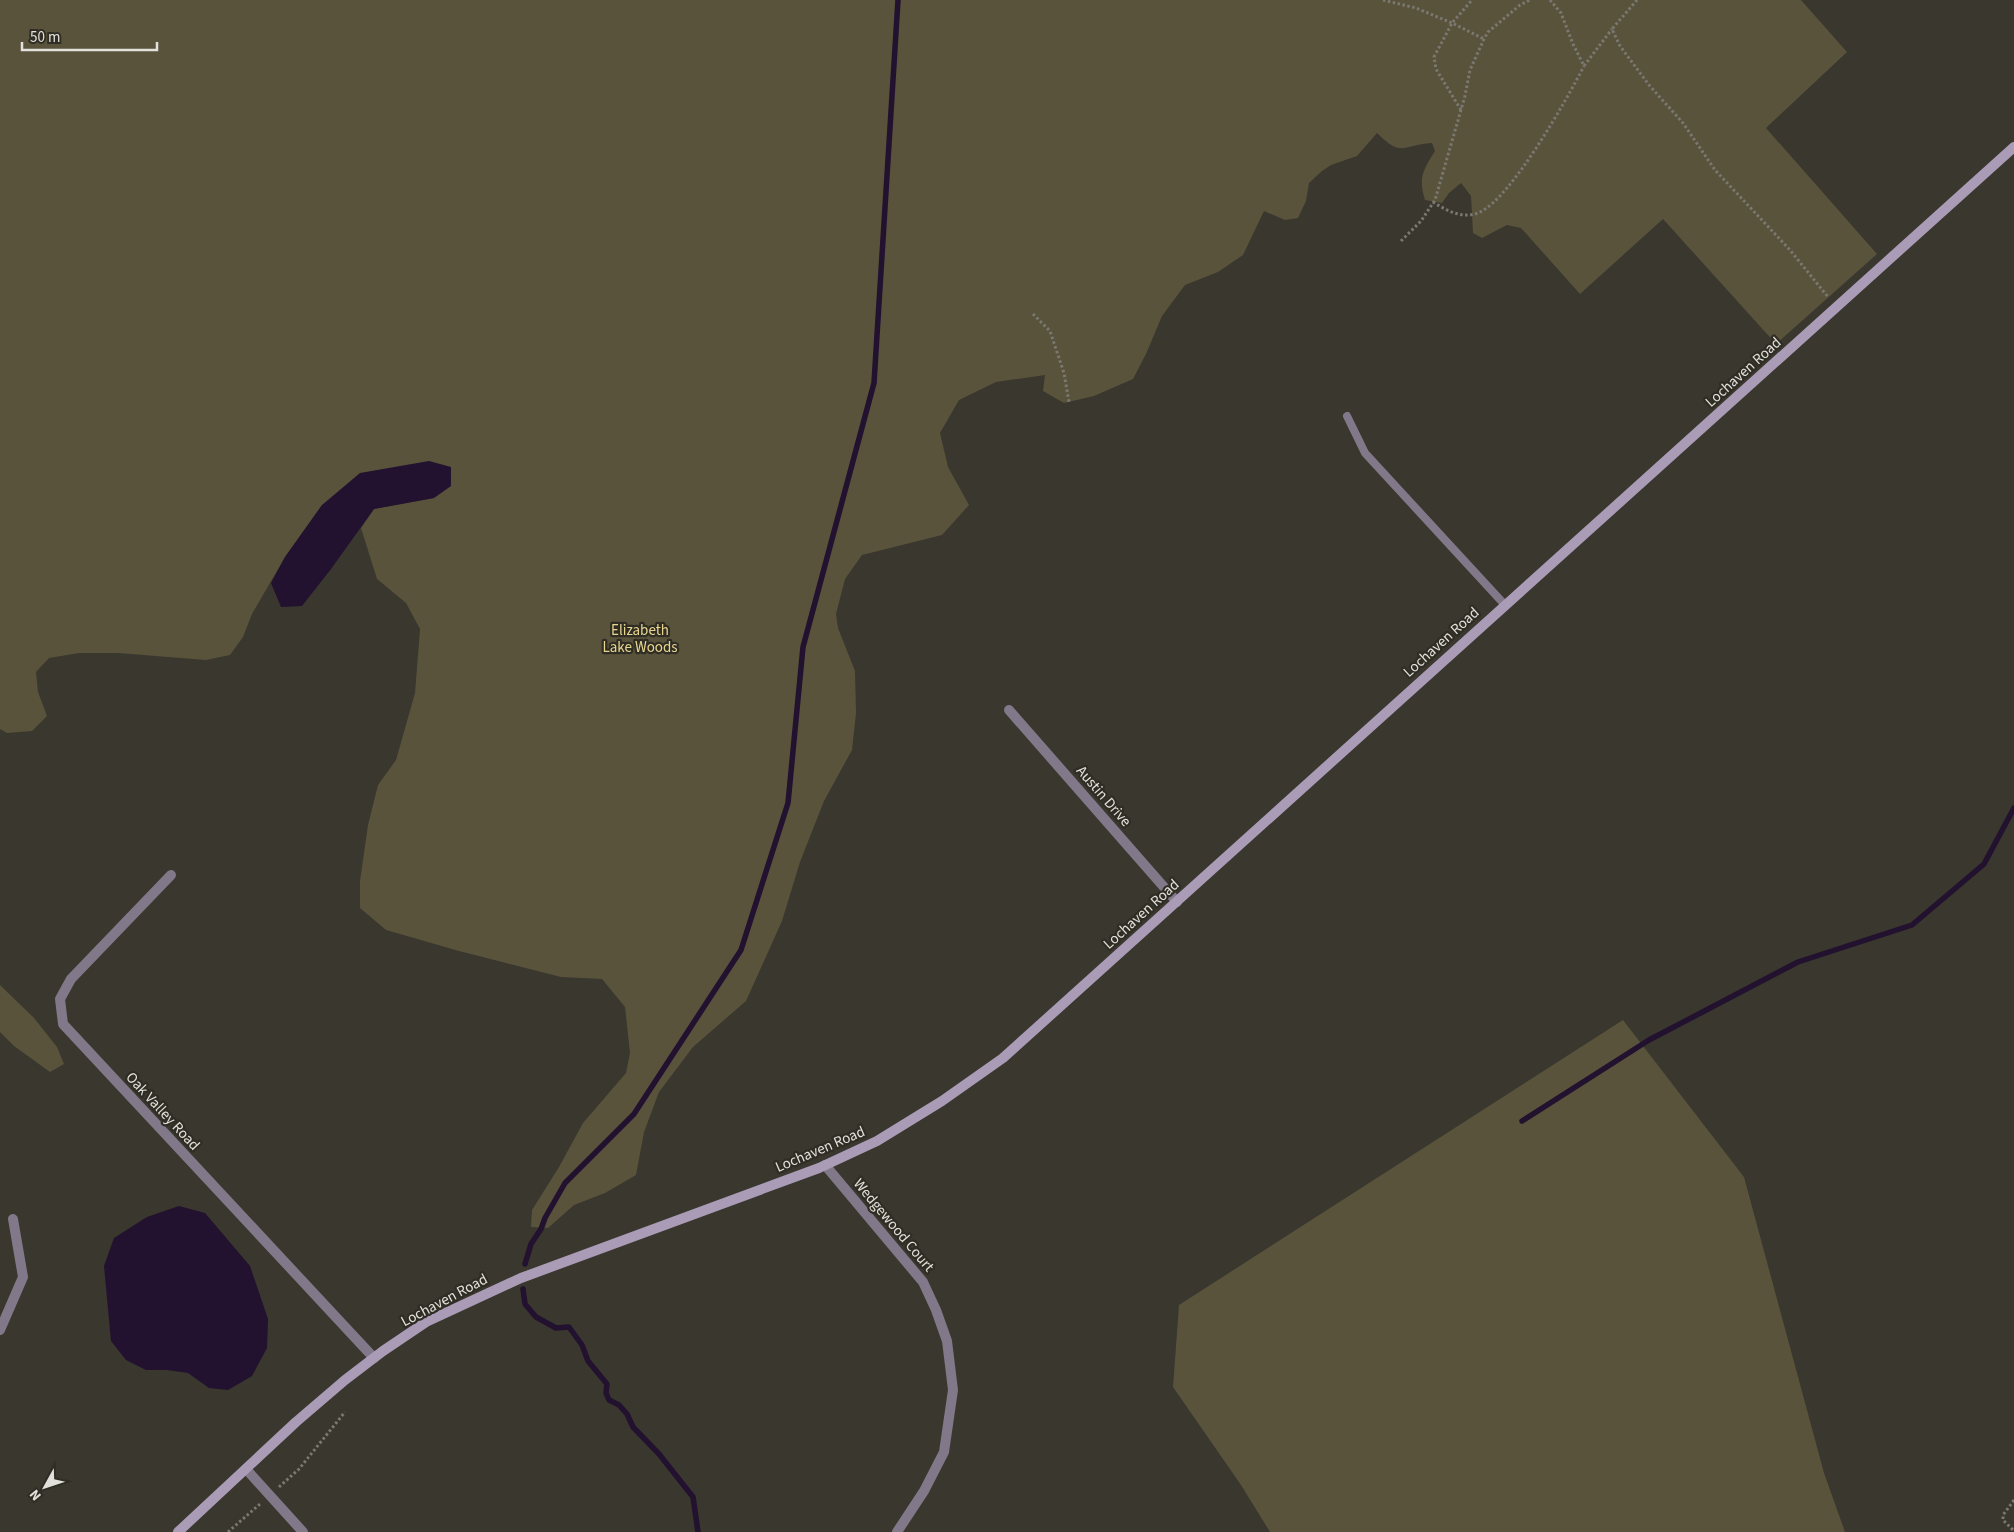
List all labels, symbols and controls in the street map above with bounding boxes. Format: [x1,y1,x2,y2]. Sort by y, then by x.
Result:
scale bar [22,20,158,52]
text: 50 m [30,27,60,48]
street label: Lochaven Road [1701,333,1786,412]
street label: Lochaven Road [1399,603,1484,682]
park label: Elizabeth Lake Woods [602,620,678,658]
street label: Austin Drive [1071,761,1136,831]
street label: Lochaven Road [1099,875,1184,954]
street label: Oak Valley Road [121,1068,205,1155]
street label: Lochaven Road [772,1121,868,1178]
street label: Wedgewood Court [848,1174,939,1276]
street label: Lochaven Road [397,1269,491,1332]
north arrow [20,1462,70,1512]
text: N [25,1485,46,1505]

